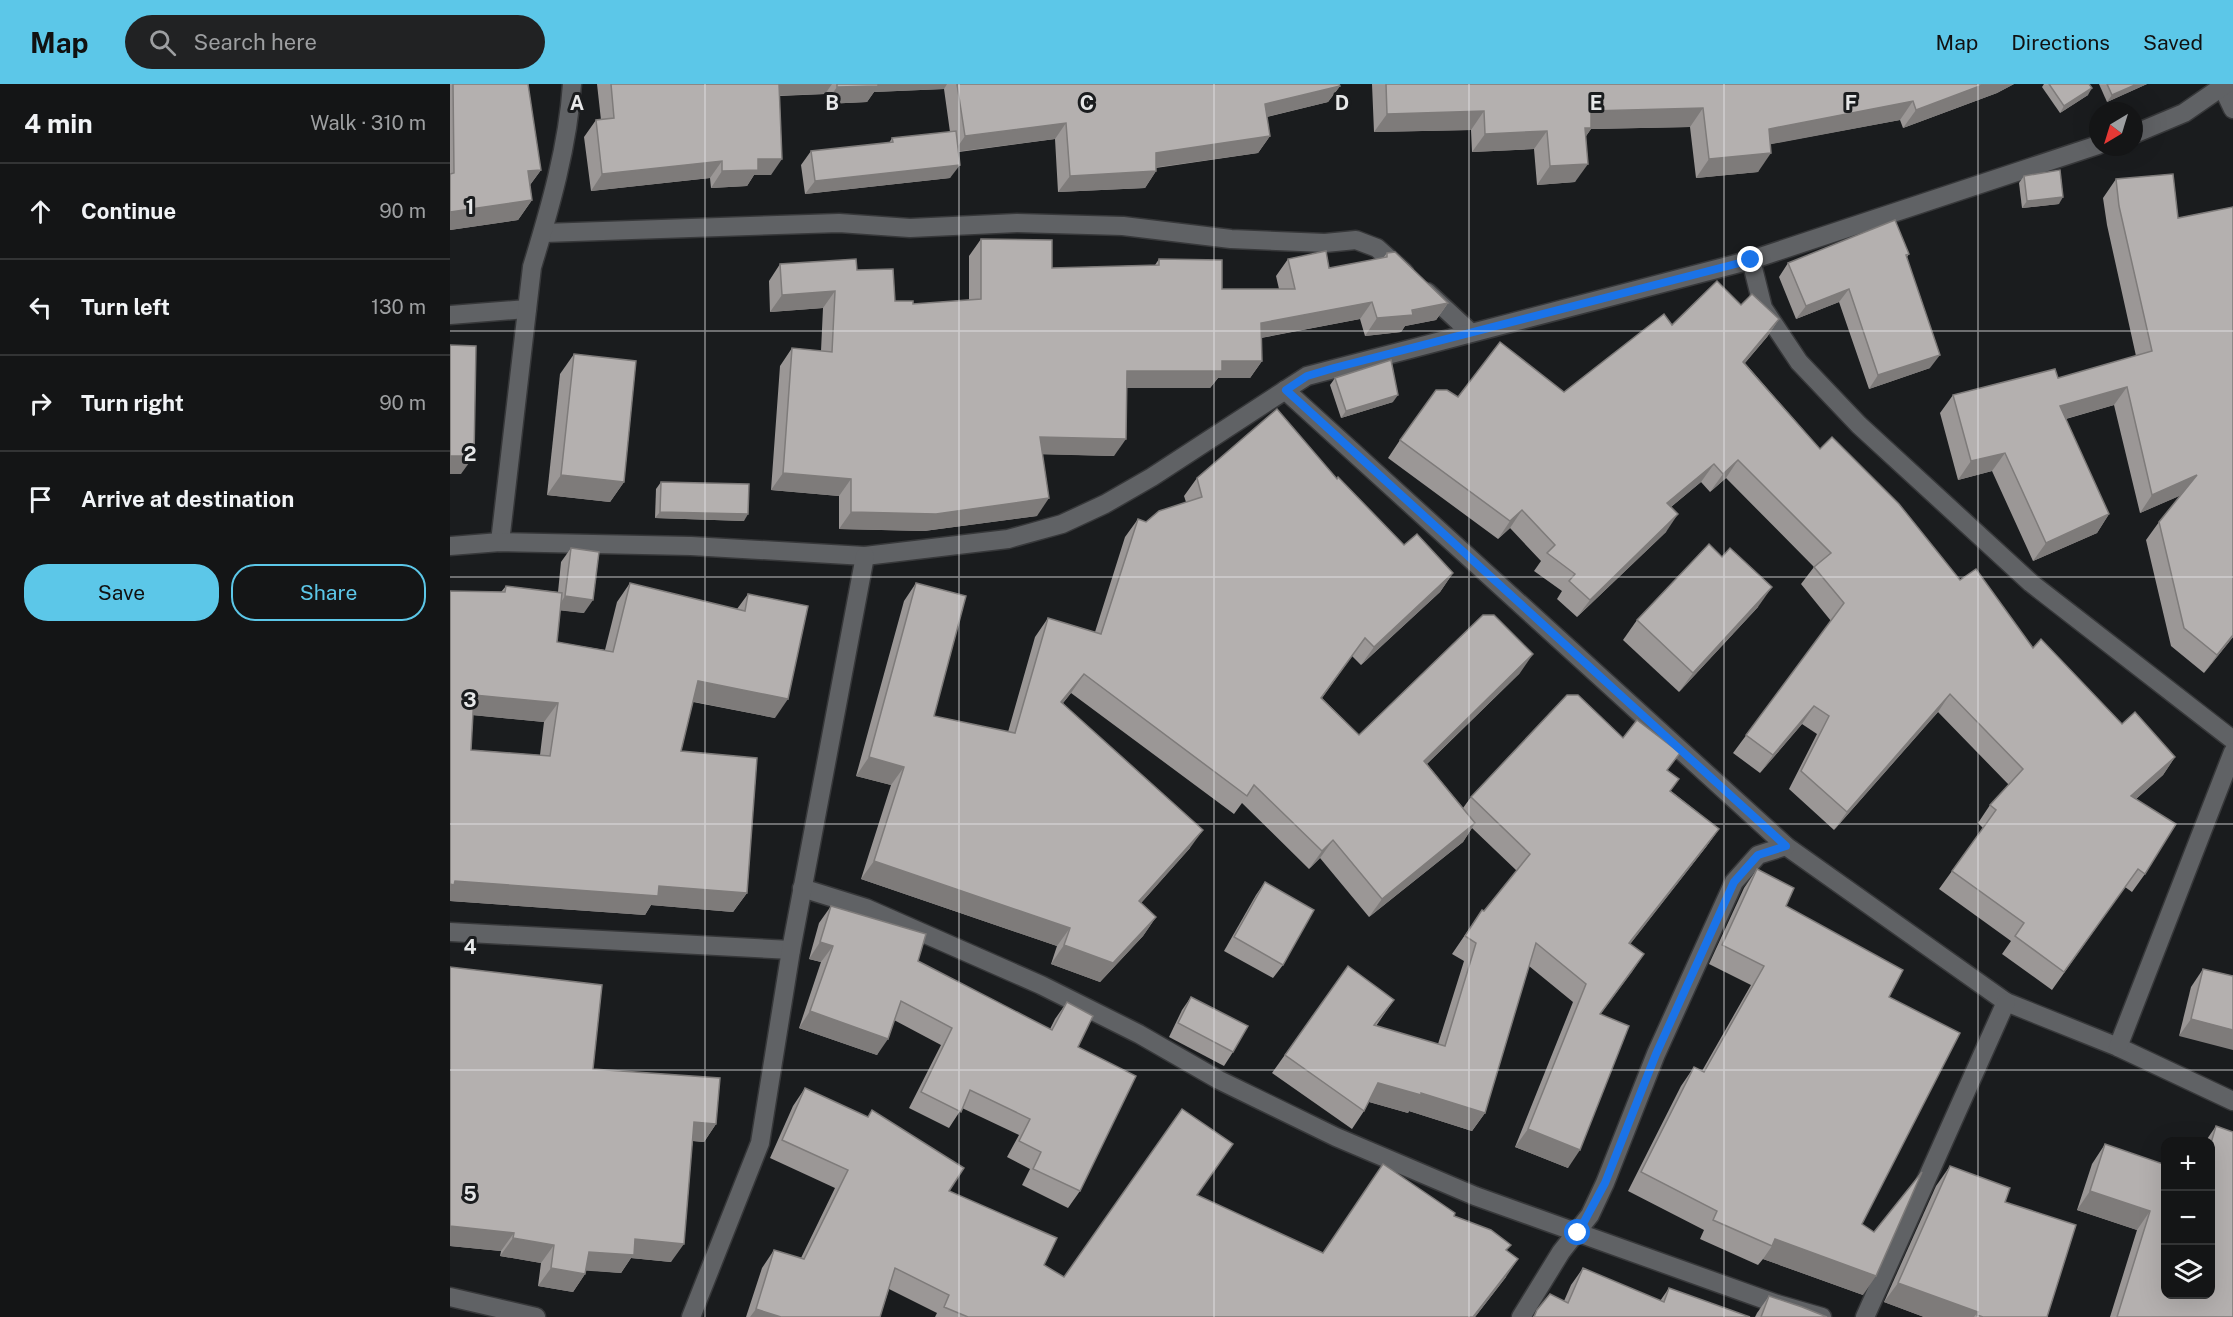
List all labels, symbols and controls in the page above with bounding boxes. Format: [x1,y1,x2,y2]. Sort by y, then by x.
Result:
search box [125,15,545,69]
text: Map [30,26,89,59]
icon: search [146,26,179,59]
text: Search here [194,29,317,55]
text: Map [1936,30,1978,55]
text: Directions [2011,30,2110,55]
text: Saved [2143,30,2203,55]
text: A [570,91,584,115]
text: B [825,91,839,115]
text: C [1080,91,1094,115]
text: D [1335,91,1349,115]
text: E [1590,91,1602,115]
text: F [1845,91,1857,115]
north arrow [2089,102,2143,156]
text: 4 min [24,108,93,139]
text: Walk · 310 m [310,111,426,135]
icon: ahead [24,195,57,228]
text: 1 [466,195,474,219]
text: Continue [81,198,176,224]
text: 90 m [379,199,426,223]
route end [1737,246,1763,272]
icon: left [24,291,57,324]
text: Turn left [81,294,170,320]
text: 130 m [371,295,426,319]
icon: right [24,387,57,420]
text: Turn right [81,390,184,416]
text: 90 m [379,391,426,415]
text: 2 [464,442,476,466]
icon: arrive [24,483,57,516]
text: Arrive at destination [81,486,294,512]
button: Save [24,564,219,621]
button: Share [231,564,426,621]
text: 3 [463,688,477,712]
text: 4 [463,935,477,959]
map controls [2161,1137,2215,1299]
button: + [2161,1137,2215,1191]
text: 5 [463,1182,477,1206]
button: − [2161,1191,2215,1245]
route start [1564,1219,1590,1245]
button: layers [2161,1245,2215,1299]

